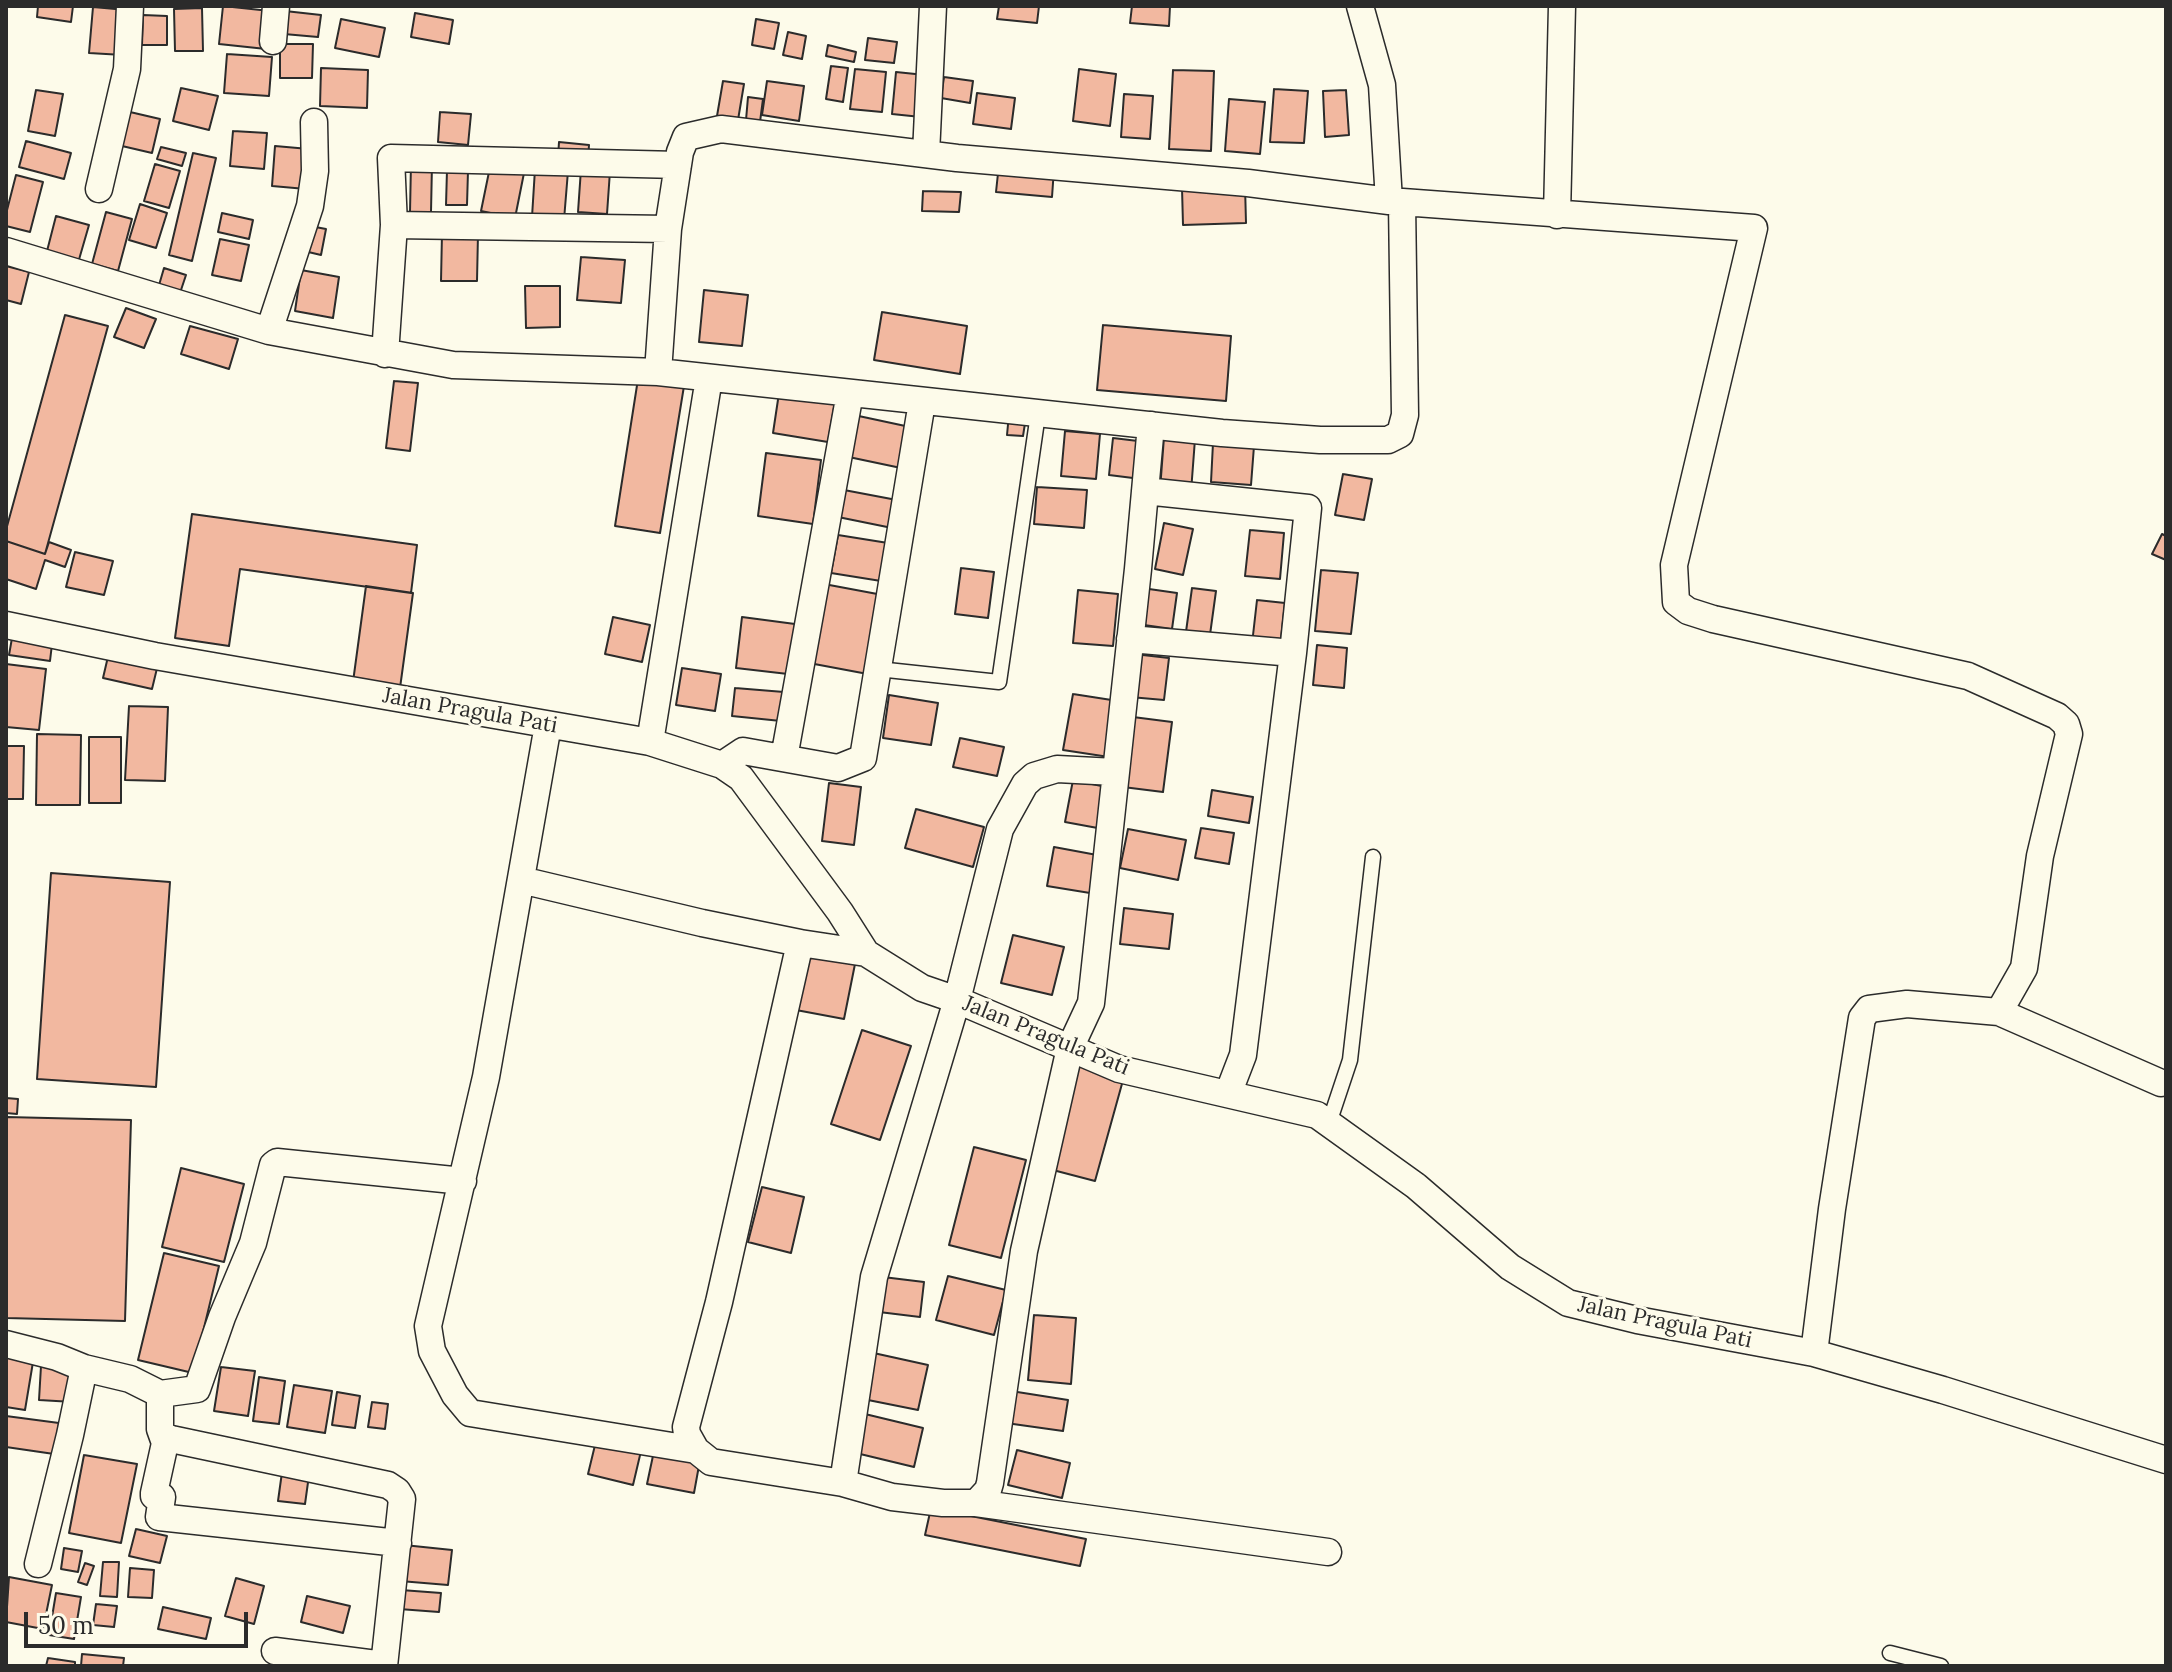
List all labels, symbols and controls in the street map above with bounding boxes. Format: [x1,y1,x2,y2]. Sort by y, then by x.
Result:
street label: Jalan Pragula Pati [380,683,560,739]
street label: Jalan Pragula Pati [959,991,1133,1081]
street label: Jalan Pragula Pati [1576,1292,1754,1354]
scale bar [28,1596,252,1646]
text: 50 m [38,1610,94,1641]

